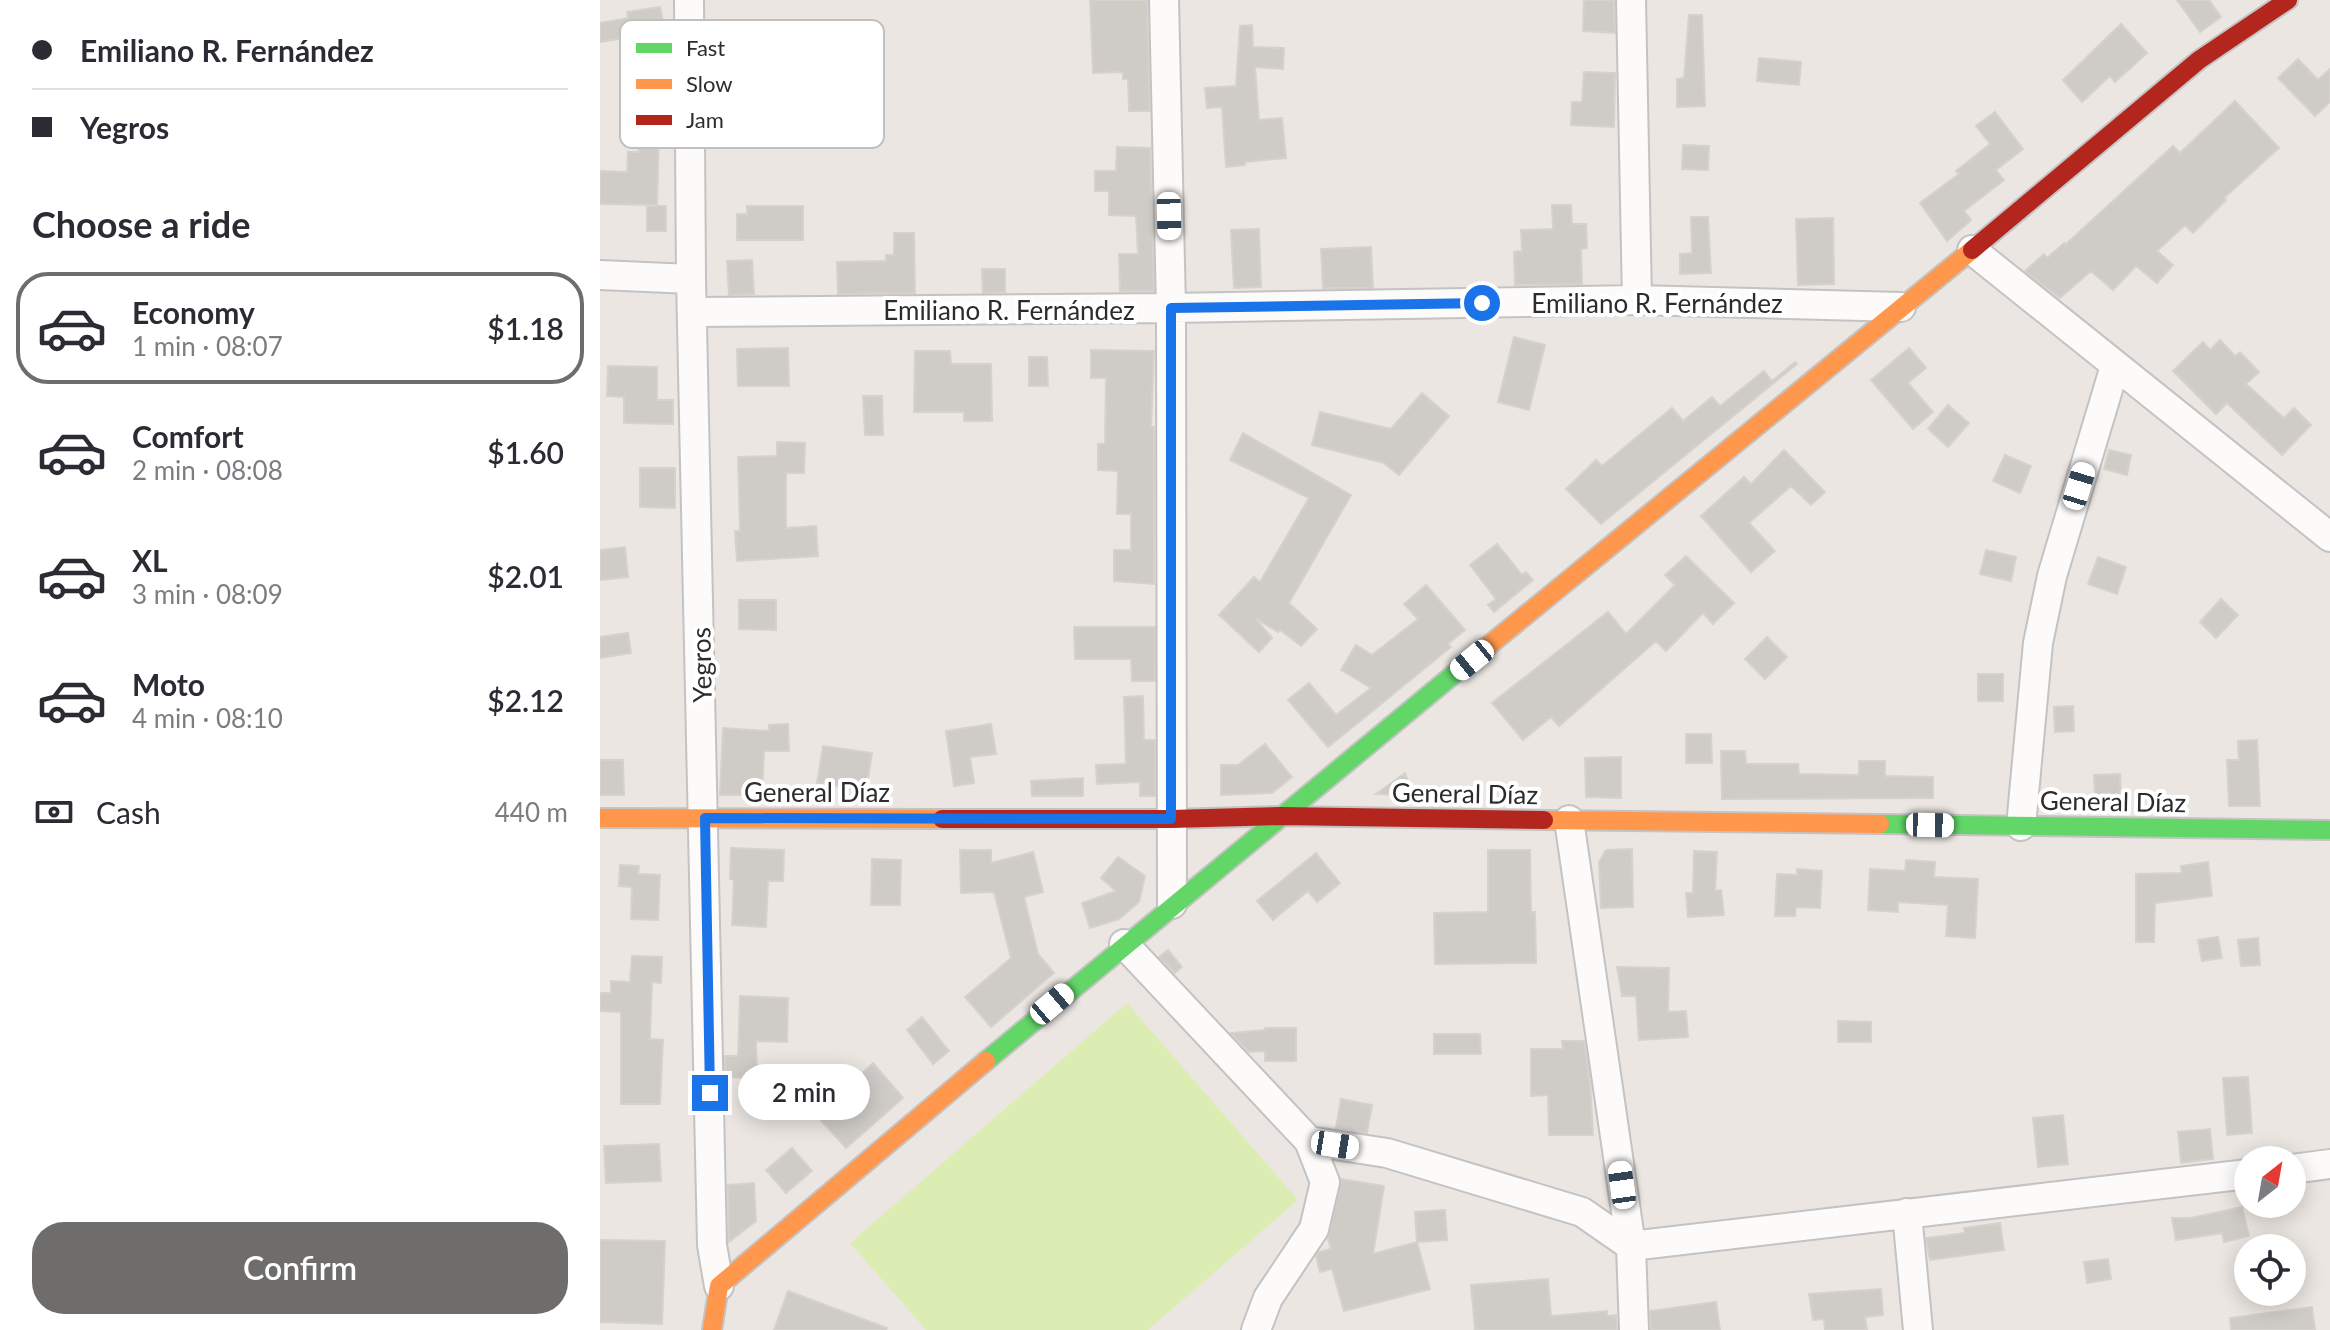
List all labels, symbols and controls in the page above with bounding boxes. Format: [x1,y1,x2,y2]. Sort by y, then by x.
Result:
legend [620,20,884,148]
text: Emiliano R. Fernández [80,32,374,68]
text: Fast [686,34,725,61]
text: Slow [686,70,733,97]
text: Jam [686,106,724,133]
text: Yegros [80,109,169,145]
car [1157,192,1181,240]
text: Choose a ride [32,202,251,246]
route start [1464,285,1500,321]
street label: Emiliano R. Fernández [1531,287,1783,319]
icon: car [36,292,108,364]
text: Economy [132,294,255,330]
street label: Emiliano R. Fernández [883,294,1135,326]
text: $1.18 [487,310,564,346]
text: 1 min · 08:07 [132,330,283,362]
icon: car [36,416,108,488]
text: Comfort [132,418,244,454]
text: $1.60 [487,434,564,470]
text: 2 min · 08:08 [132,454,283,486]
car [2061,460,2097,512]
icon: car [36,540,108,612]
text: XL [132,542,168,578]
text: $2.01 [487,558,564,594]
text: 3 min · 08:09 [132,578,283,610]
street label: Yegros [684,627,718,703]
car [1446,636,1498,684]
icon: car [36,664,108,736]
text: Moto [132,666,205,702]
text: $2.12 [487,682,564,718]
text: 4 min · 08:10 [132,702,283,734]
street label: General Díaz [744,776,890,808]
street label: General Díaz [1392,776,1538,810]
street label: General Díaz [2040,784,2186,818]
icon: cash [32,790,76,834]
text: Cash [96,794,161,830]
text: 440 m [495,796,568,828]
car [1906,813,1954,837]
car [1026,979,1078,1029]
callout: 2 min [738,1065,870,1121]
route end [692,1075,728,1111]
text: 2 min [772,1076,836,1108]
car [1309,1129,1361,1161]
north arrow [2234,1146,2306,1218]
map controls [2234,1146,2306,1306]
car [1607,1160,1637,1210]
button: Confirm [32,1222,568,1314]
button: locate [2234,1234,2306,1306]

